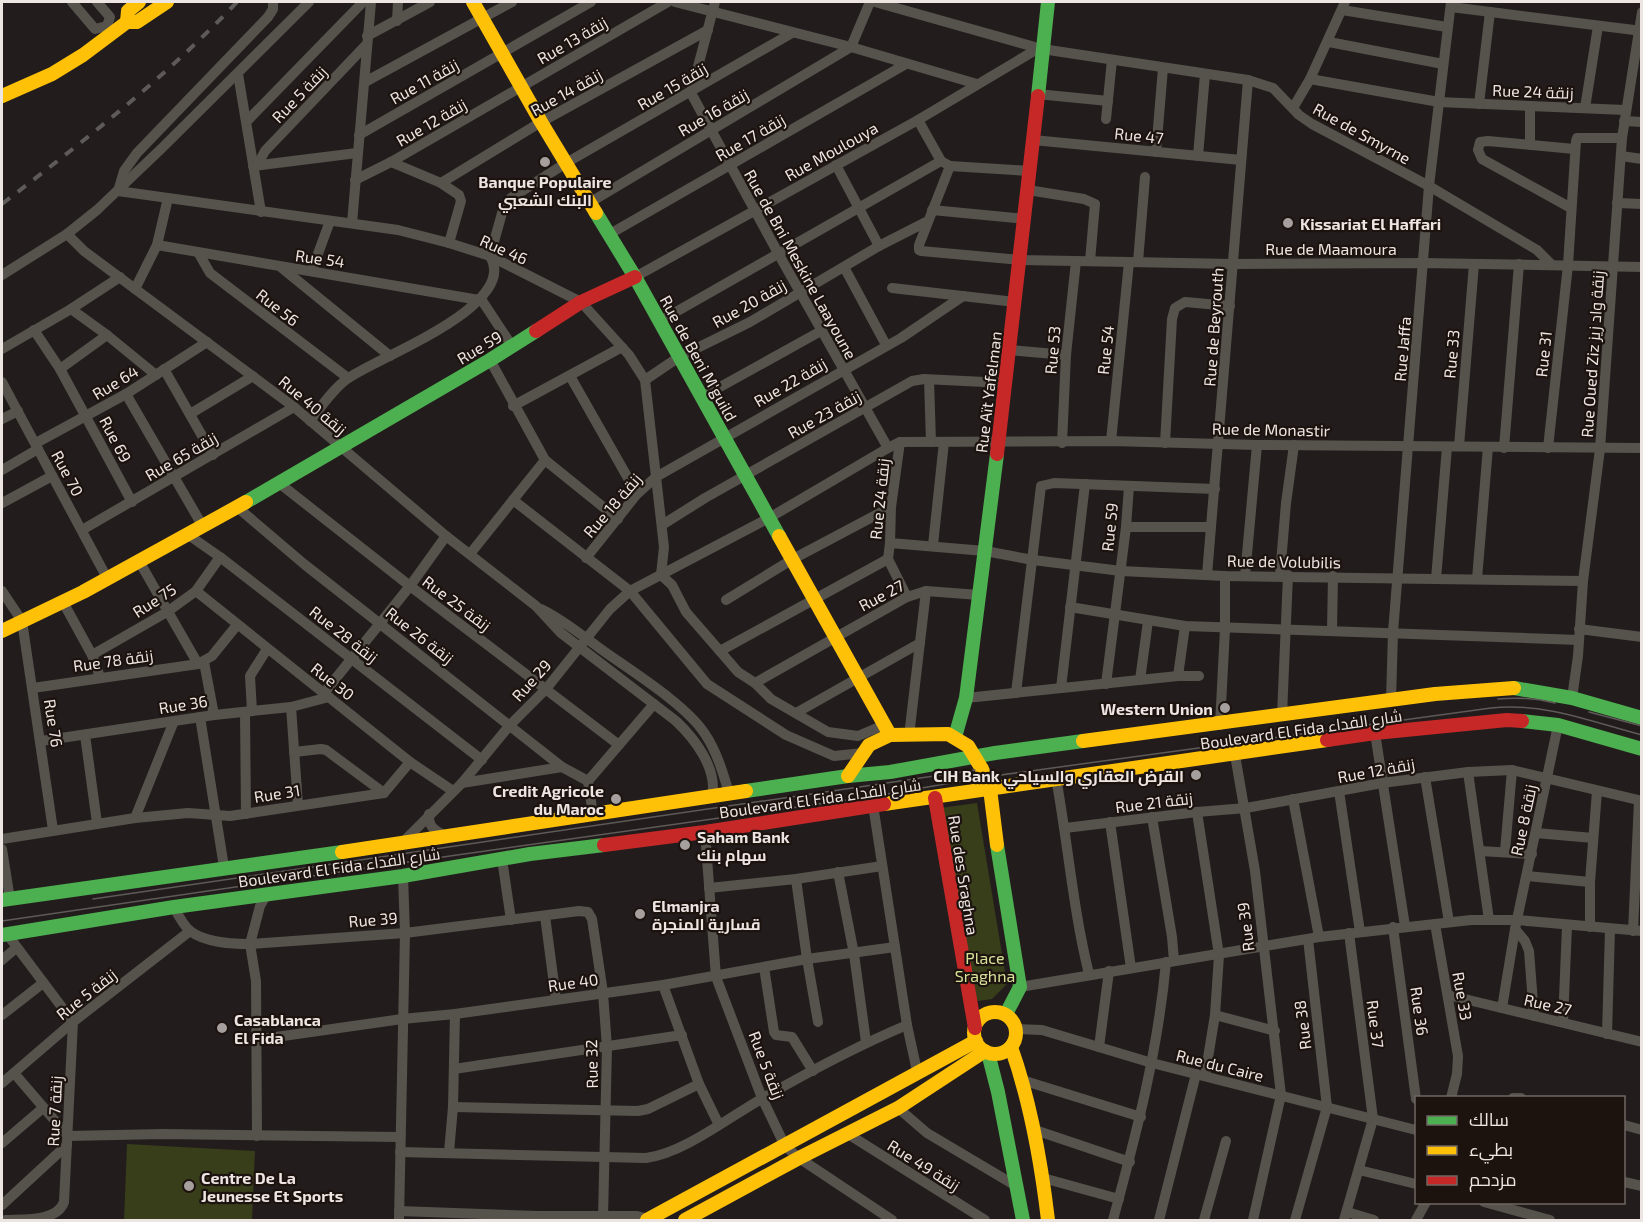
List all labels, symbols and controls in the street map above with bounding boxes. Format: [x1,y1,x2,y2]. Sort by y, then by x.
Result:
street label: Rue 13 زنقة [533,12,611,69]
street label: Rue 11 زنقة [386,54,462,108]
street label: Rue 15 زنقة [634,58,711,115]
street label: Rue 5 زنقة [267,62,331,127]
street label: Rue 14 زنقة [527,65,606,120]
street label: Rue 24 زنقة [1492,80,1574,103]
street label: Rue 16 زنقة [674,84,752,141]
street label: Rue 12 زنقة [392,94,470,151]
street label: Rue de Smyrne [1310,98,1414,168]
street label: Rue 17 زنقة [712,109,789,165]
street label: Rue Moulouya [781,118,881,184]
street label: Rue 47 [1114,123,1164,147]
marker: Banque Populaire البنك الشعبي [538,155,552,169]
street label: Rue de Bni Meskine Laayoune [741,166,861,362]
place label: Banque Populaire البنك الشعبي [478,172,612,213]
place label: Kissariat El Haffari [1300,214,1441,233]
marker: Kissariat El Haffari [1281,216,1295,230]
street label: Rue 46 [477,230,531,268]
street label: Rue de Maamoura [1265,239,1397,258]
street label: Rue 54 [294,245,346,271]
street label: Rue de Beyrouth [1199,267,1227,387]
street label: Rue Oued Ziz زنقة واد زيز [1577,270,1608,438]
street label: Rue 20 زنقة [709,275,790,332]
street label: Rue 56 [253,284,303,330]
street label: Rue de Beni M'guild [657,292,741,424]
street label: Rue Jaffa [1390,316,1414,382]
street label: Rue 54 [1093,324,1117,376]
street label: Rue 53 [1040,325,1064,375]
street label: Rue 59 [453,326,505,368]
street label: Rue 33 [1439,329,1463,379]
street label: Rue Aït Yafelman [971,330,1005,454]
street label: Rue 31 [1531,330,1555,378]
street label: Rue 22 زنقة [750,354,830,411]
street label: Rue 64 [89,361,142,403]
street label: Rue 40 زنقة [275,371,351,439]
street label: Rue 23 زنقة [784,386,864,443]
street label: Rue 69 [96,413,136,465]
street label: Rue de Monastir [1212,418,1331,440]
street label: Rue 65 زنقة [141,428,221,485]
street label: Rue 70 [48,447,88,499]
street label: Rue 24 زنقة [865,457,894,541]
street label: Rue 18 زنقة [579,469,646,542]
street label: Rue 59 [1097,502,1121,552]
street label: Rue de Volubilis [1227,551,1341,571]
street label: Rue 25 زنقة [419,571,495,636]
street label: Rue 27 [855,575,907,615]
street label: Rue 75 [129,579,179,621]
street label: Rue 28 زنقة [305,601,382,667]
street label: Rue 26 زنقة [382,603,458,668]
street label: Rue 78 زنقة [72,645,154,676]
street label: Rue 29 [507,655,555,705]
street label: Rue 30 [308,658,358,704]
street label: Rue 36 [157,691,209,717]
street label: Rue 76 [41,698,67,748]
place label: Western Union [1101,699,1213,718]
marker: Western Union [1218,701,1232,715]
street label: Boulevard El Fida شارع الفداء [1199,705,1404,756]
street label: Rue 12 زنقة [1336,754,1416,787]
place label: CIH Bank القرض العقاري والسياحي [933,766,1184,789]
marker: CIH Bank القرض العقاري والسياحي [1189,768,1203,782]
street label: Boulevard El Fida شارع الفداء [718,774,923,825]
street label: Rue 31 [253,780,301,806]
place label: Credit Agricole du Maroc [493,781,604,818]
street label: Rue 8 زنقة [1506,783,1541,858]
street label: Rue 21 زنقة [1114,788,1194,817]
marker: Credit Agricole du Maroc [609,792,623,806]
street label: Rue des Sraghna [945,814,983,936]
place label: Saham Bank سهام بنك [697,827,790,867]
marker: Saham Bank سهام بنك [678,838,692,852]
street label: Boulevard El Fida شارع الفداء [237,843,442,894]
place label: Elmanjra قسارية المنجرة [652,896,761,934]
street label: Rue 39 [1233,901,1257,953]
street label: Rue 39 [348,907,398,931]
marker: Elmanjra قسارية المنجرة [633,907,647,921]
park label: Place Sraghna [955,948,1015,985]
street label: Rue 5 زنقة [52,965,121,1024]
street label: Rue 40 [547,969,599,995]
street label: Rue 33 [1449,970,1477,1022]
street label: Rue 36 [1407,985,1433,1037]
street label: Rue 27 [1522,989,1574,1019]
street label: Rue 38 [1290,999,1314,1051]
street label: Rue 37 [1364,999,1388,1049]
place label: Casablanca El Fida [234,1010,321,1047]
marker: Casablanca El Fida [215,1021,229,1035]
street label: Rue 5 زنقة [744,1028,789,1102]
street label: Rue 32 [581,1039,601,1089]
street label: Rue du Caire [1174,1045,1266,1085]
street label: Rue 7 زنقة [43,1075,66,1147]
legend [1415,1096,1625,1204]
text: سالك [1469,1108,1509,1130]
street label: Rue 49 زنقة [884,1135,964,1196]
text: بطيء [1469,1138,1513,1164]
place label: Centre De La Jeunesse Et Sports [201,1168,343,1205]
text: مزدحم [1469,1168,1517,1192]
marker: Centre De La Jeunesse Et Sports [182,1179,196,1193]

